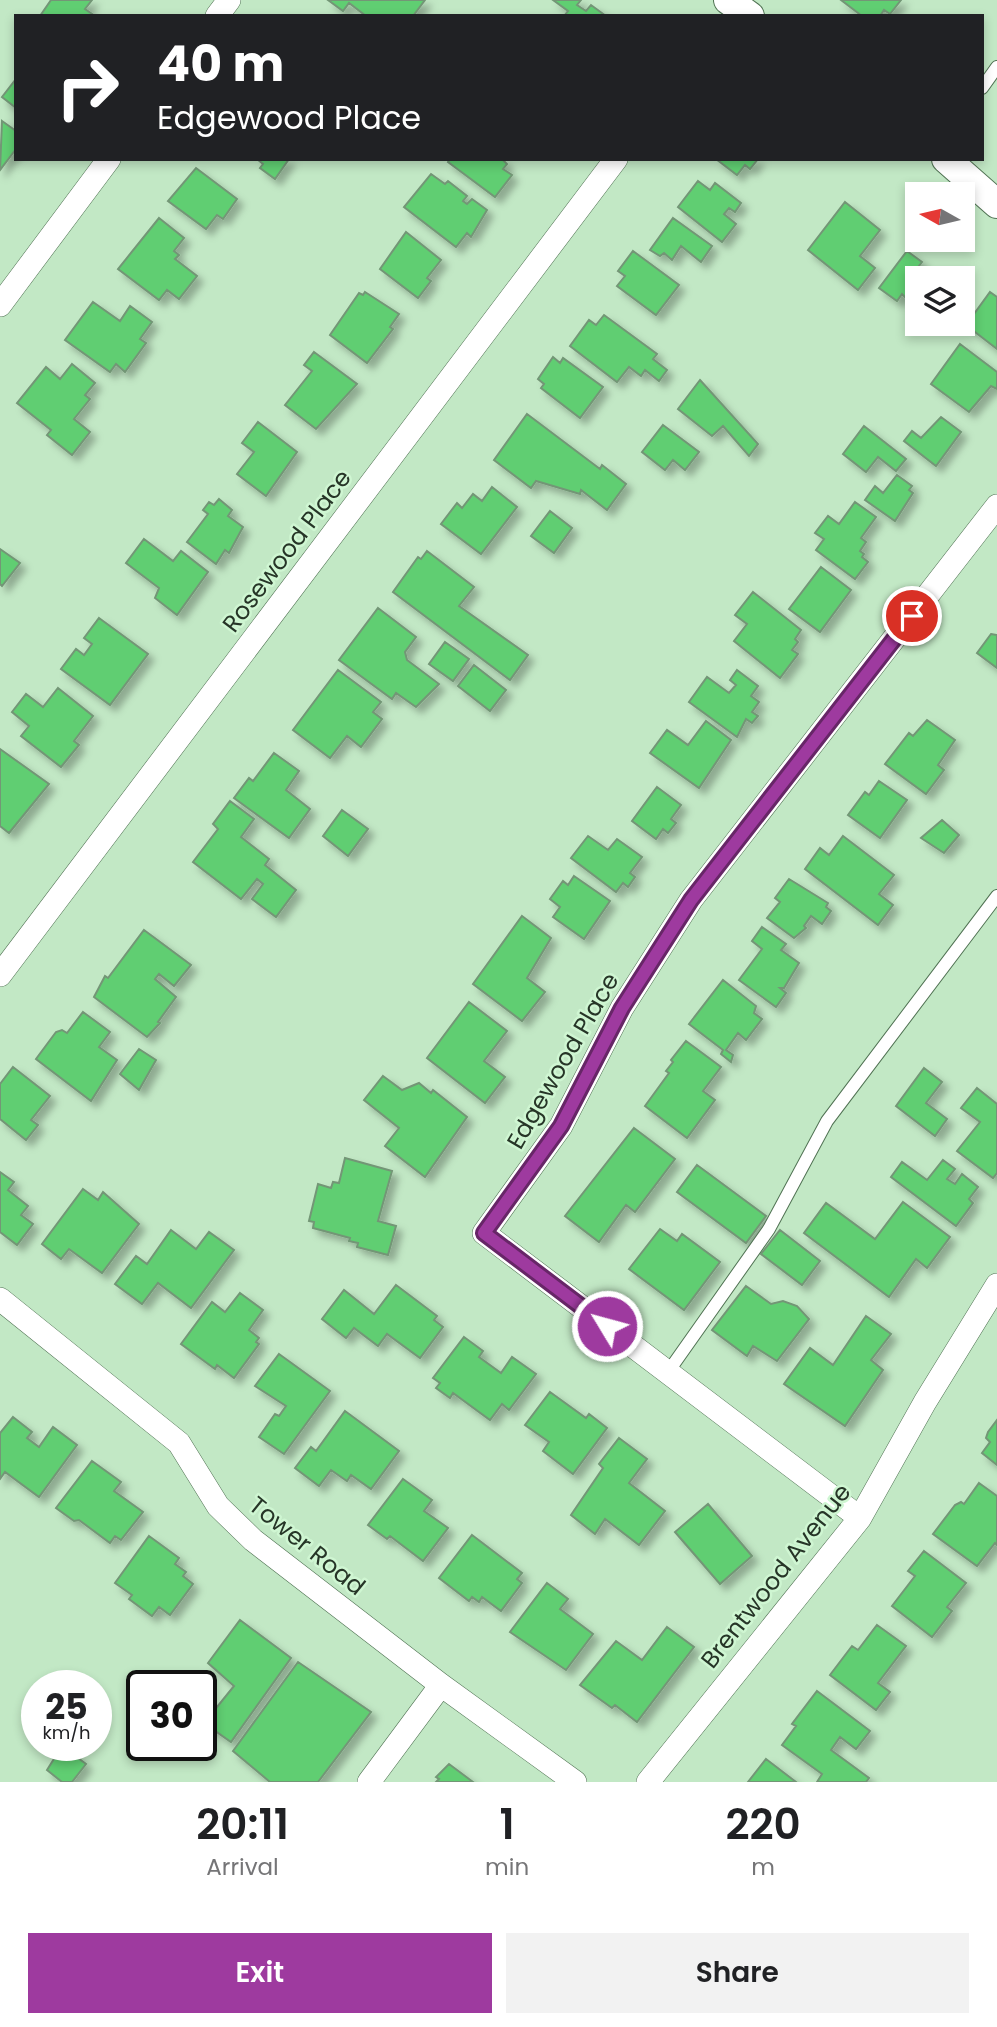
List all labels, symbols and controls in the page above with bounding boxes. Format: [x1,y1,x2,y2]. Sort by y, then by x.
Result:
text: 40 m [157,30,284,98]
icon: right [42,42,133,133]
text: Edgewood Place [157,95,421,140]
north arrow [905,182,975,252]
map controls [905,182,975,336]
button: layers [905,266,975,336]
street label: Rosewood Place [214,463,359,639]
pin [882,586,942,646]
icon: arrive [893,597,931,635]
street label: Edgewood Place [499,967,626,1155]
position arrow [570,1289,644,1363]
street label: Brentwood Avenue [693,1477,858,1675]
street label: Tower Road [242,1489,372,1603]
speed limit sign: 30 [126,1670,217,1761]
text: 25 [45,1682,88,1731]
text: km/h [43,1720,90,1745]
text: 20:11 [196,1795,289,1854]
text: 1 [500,1795,515,1854]
text: 220 [725,1795,801,1854]
text: Arrival [206,1851,279,1883]
text: min [485,1851,529,1883]
text: m [751,1851,775,1883]
button: Exit [28,1933,492,2013]
button: Share [506,1933,969,2013]

